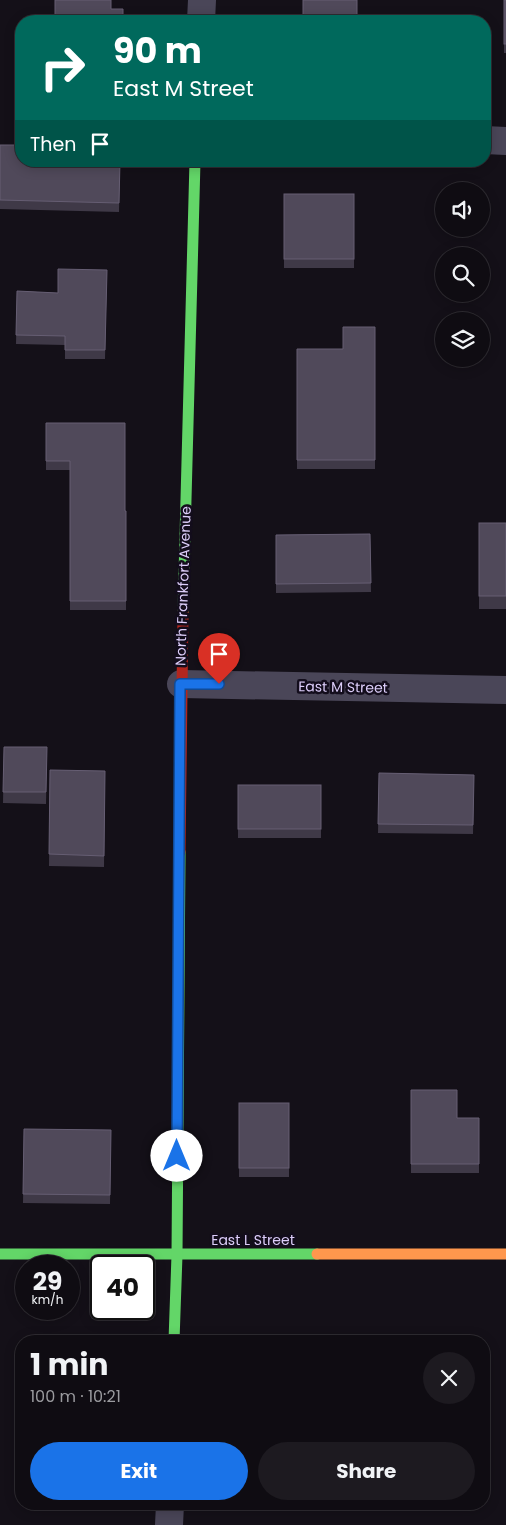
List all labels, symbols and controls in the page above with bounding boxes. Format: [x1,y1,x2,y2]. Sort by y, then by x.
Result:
text: 90 m [113,26,202,75]
icon: right [30,35,95,100]
text: East M Street [113,73,254,104]
icon: arrive [86,130,114,158]
text: Then [30,131,76,158]
map controls [435,182,490,367]
button: sound [435,182,490,237]
button: search [435,247,490,302]
button: layers [435,312,490,367]
street label: North Frankfort Avenue [170,505,196,666]
pin [198,633,240,684]
icon: arrive [205,640,233,668]
street label: East M Street [298,676,388,698]
position arrow [150,1129,202,1181]
street label: East L Street [211,1230,295,1250]
speed limit sign: 40 [90,1255,155,1320]
text: 29 [33,1264,62,1299]
text: km/h [32,1291,63,1308]
text: 1 min [30,1343,108,1386]
button: close [423,1352,475,1404]
text: 100 m · 10:21 [30,1385,121,1408]
button: Exit [30,1442,248,1500]
button: Share [258,1442,475,1500]

